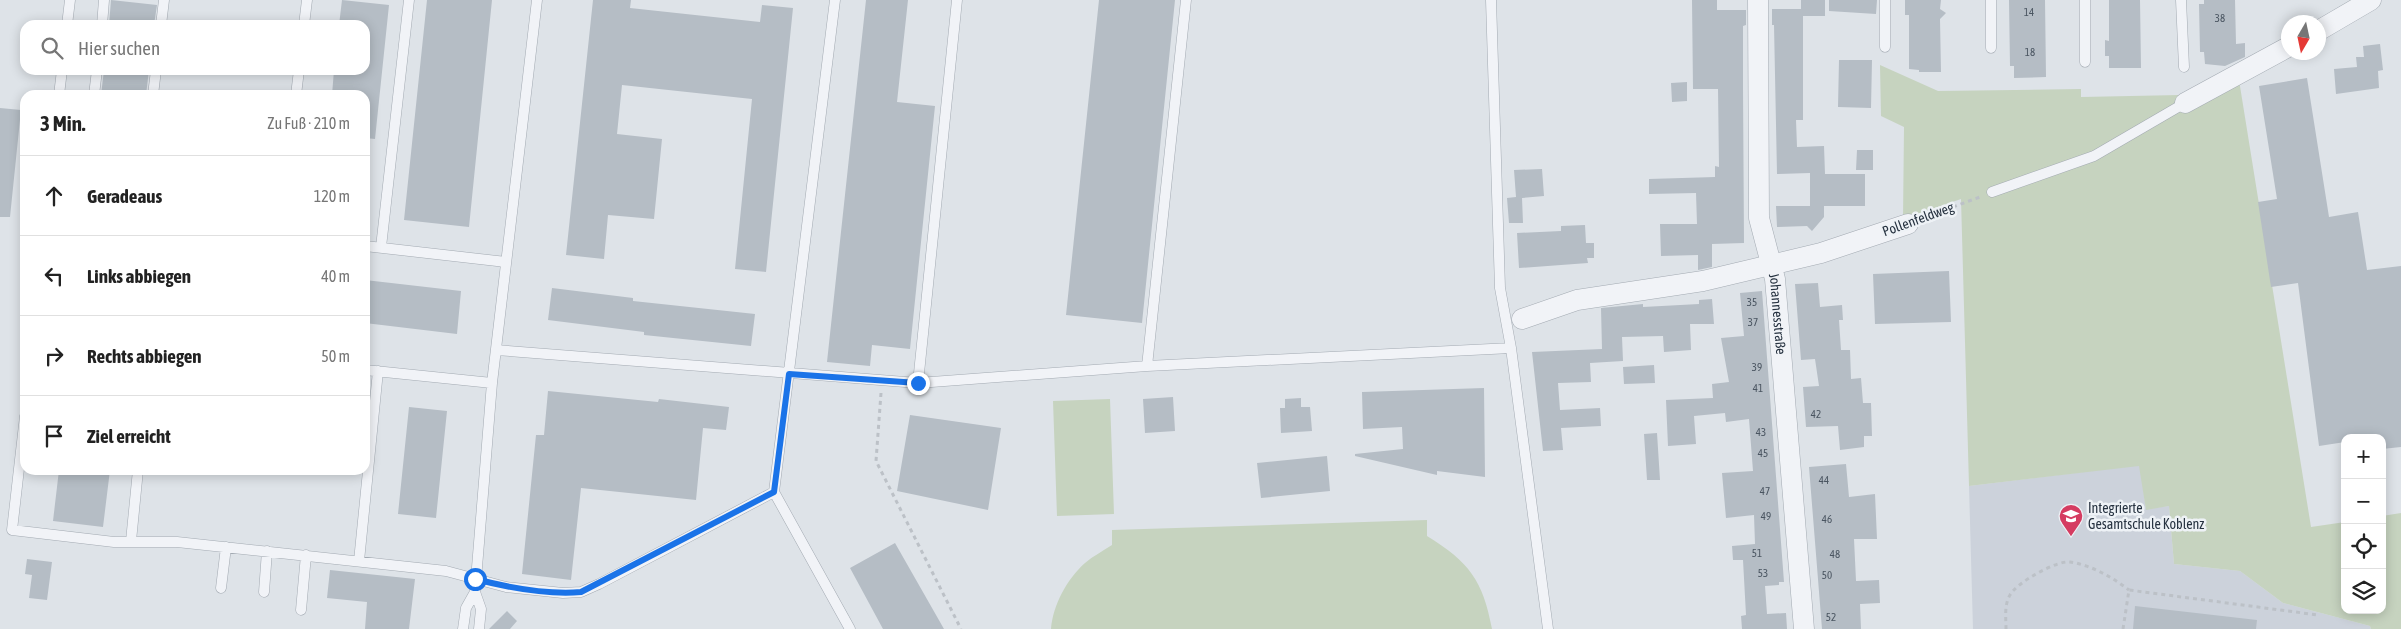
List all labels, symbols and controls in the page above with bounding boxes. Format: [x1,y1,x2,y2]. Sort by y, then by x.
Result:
house number: 14 [2024,6,2034,18]
house number: 38 [2215,12,2225,24]
north arrow [2281,15,2326,60]
search box [20,20,370,75]
icon: search [38,34,66,62]
text: Hier suchen [78,37,160,59]
house number: 18 [2025,46,2035,58]
text: 3 Min. [40,111,86,135]
text: Zu Fuß · 210 m [267,114,350,132]
icon: ahead [40,182,68,210]
text: Geradeaus [87,185,162,207]
text: 120 m [314,187,350,205]
street label: Pollenfeldweg [1880,199,1956,239]
icon: left [40,262,68,290]
text: Links abbiegen [87,265,191,287]
text: 40 m [321,267,350,285]
street label: Johannesstraße [1766,271,1789,355]
house number: 35 [1747,296,1757,308]
house number: 37 [1748,316,1758,328]
icon: right [40,342,68,370]
text: Rechts abbiegen [87,345,202,367]
text: 50 m [321,347,350,365]
house number: 39 [1752,361,1762,373]
route end [907,372,930,395]
house number: 41 [1753,382,1763,394]
house number: 42 [1811,408,1821,420]
icon: arrive [40,422,68,450]
text: Ziel erreicht [87,425,171,447]
house number: 43 [1756,426,1766,438]
map controls [2341,434,2386,614]
button: + [2341,434,2386,479]
house number: 45 [1758,447,1768,459]
house number: 44 [1819,474,1829,486]
button: − [2341,479,2386,524]
house number: 47 [1760,485,1770,497]
place label: Integrierte Gesamtschule Koblenz [2088,500,2204,532]
school or university icon: Integrierte Gesamtschule Koblenz [2058,503,2084,537]
house number: 49 [1761,510,1771,522]
house number: 46 [1822,513,1832,525]
button: locate [2341,524,2386,569]
house number: 51 [1752,547,1762,559]
house number: 48 [1830,548,1840,560]
house number: 53 [1758,567,1768,579]
route start [464,568,487,591]
house number: 50 [1822,569,1832,581]
button: layers [2341,569,2386,614]
house number: 52 [1826,611,1836,623]

